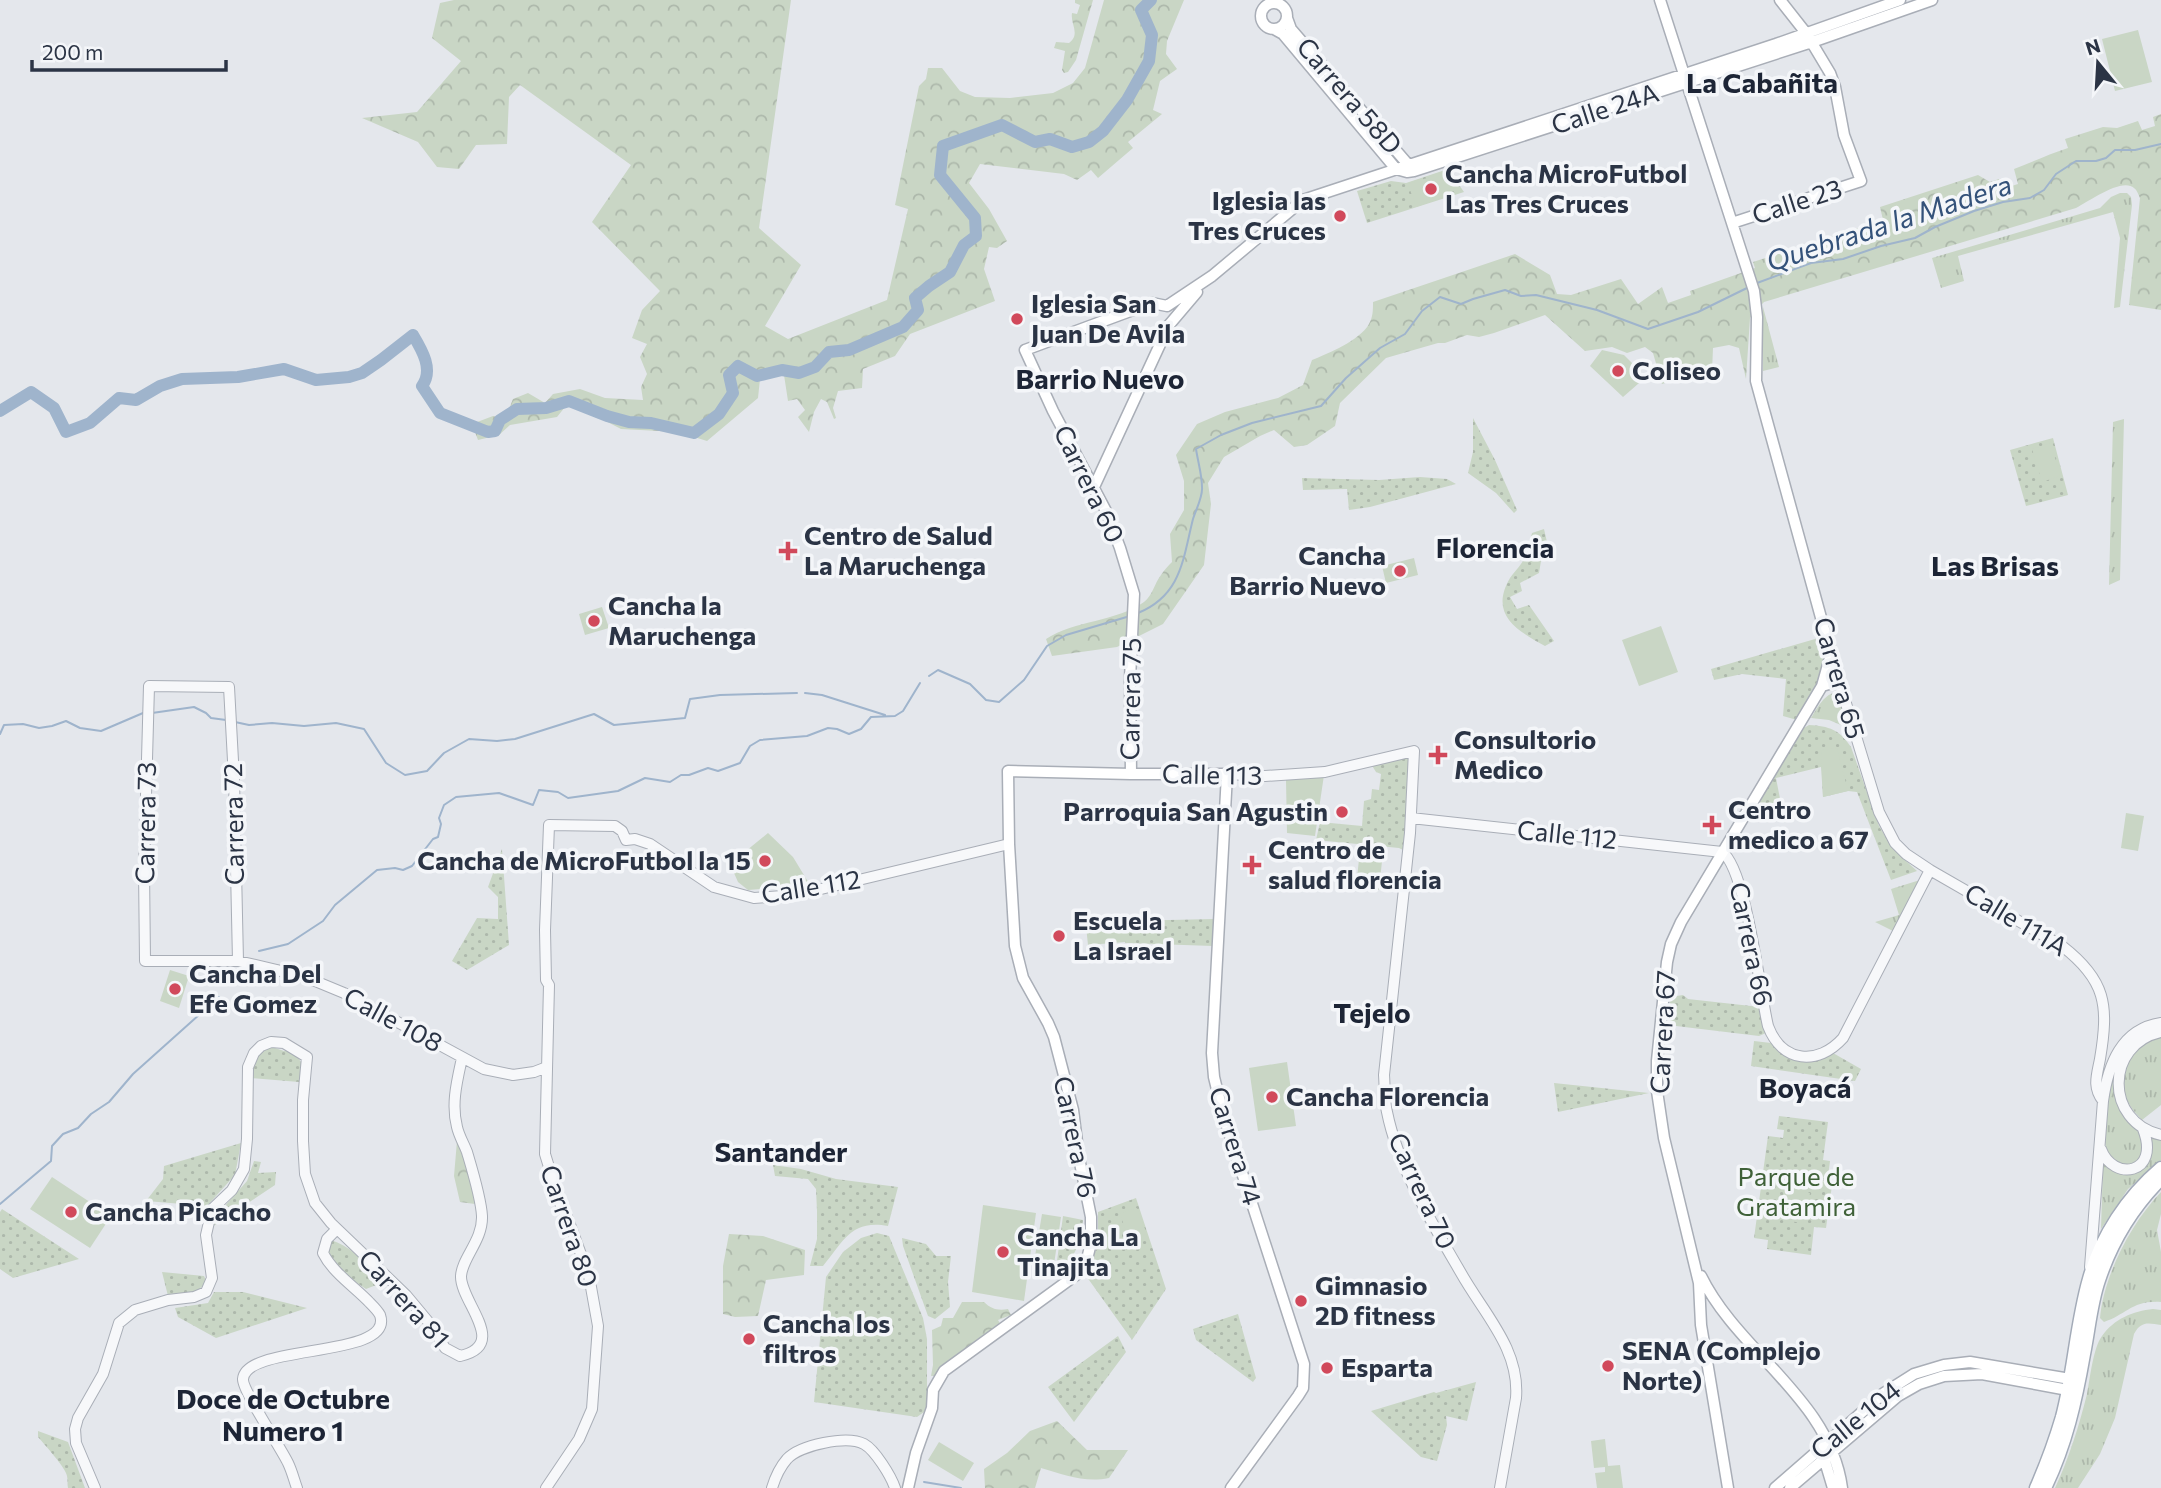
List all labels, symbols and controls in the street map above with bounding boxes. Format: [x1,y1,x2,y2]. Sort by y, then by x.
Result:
scale bar [32,28,226,72]
north arrow [2063,28,2133,98]
street label: Carrera 58D [1291,30,1409,160]
text: N [2082,33,2103,59]
text: 200 m [42,39,103,64]
district label: La Cabañita [1686,65,1838,99]
street label: Calle 24A [1547,76,1662,139]
place label: Cancha MicroFutbol Las Tres Cruces [1445,157,1687,218]
water label: Quebrada la Madera [1762,166,2016,278]
street label: Calle 23 [1748,172,1845,230]
marker: Cancha MicroFutbol Las Tres Cruces [1423,181,1439,197]
place label: Iglesia las Tres Cruces [1188,184,1326,245]
marker: Iglesia las Tres Cruces [1332,208,1348,224]
place label: Iglesia San Juan De Avila [1031,287,1185,348]
marker: Iglesia San Juan De Avila [1009,311,1025,327]
place label: Coliseo [1632,354,1721,385]
district label: Barrio Nuevo [1016,361,1184,395]
marker: Coliseo [1610,363,1626,379]
street label: Carrera 60 [1049,420,1132,547]
place label: Centro de Salud La Maruchenga [804,519,993,580]
district label: Florencia [1436,530,1554,564]
place label: Cancha Barrio Nuevo [1229,539,1386,600]
marker: Centro de Salud La Maruchenga [778,541,798,561]
district label: Las Brisas [1931,548,2059,582]
marker: Cancha Barrio Nuevo [1392,563,1408,579]
place label: Cancha la Maruchenga [608,589,756,650]
marker: Cancha la Maruchenga [586,613,602,629]
street label: Carrera 65 [1808,613,1873,742]
street label: Carrera 75 [1113,637,1146,761]
place label: Consultorio Medico [1454,723,1596,784]
marker: Consultorio Medico [1428,745,1448,765]
street label: Calle 113 [1162,757,1262,790]
street label: Carrera 73 [128,761,161,885]
street label: Carrera 72 [216,763,249,885]
place label: Centro medico a 67 [1728,793,1869,854]
place label: Parroquia San Agustin [1063,795,1328,826]
marker: Parroquia San Agustin [1334,804,1350,820]
street label: Calle 112 [1516,813,1618,854]
marker: Centro medico a 67 [1702,815,1722,835]
place label: Centro de salud florencia [1268,833,1442,894]
place label: Cancha de MicroFutbol la 15 [417,844,751,875]
marker: Cancha de MicroFutbol la 15 [757,853,773,869]
marker: Centro de salud florencia [1242,855,1262,875]
street label: Calle 112 [759,862,863,909]
street label: Calle 111A [1960,876,2074,962]
street label: Carrera 66 [1724,879,1781,1008]
place label: Escuela La Israel [1073,904,1172,965]
marker: Escuela La Israel [1051,928,1067,944]
place label: Cancha Del Efe Gomez [189,957,322,1018]
street label: Carrera 67 [1643,969,1680,1094]
street label: Calle 108 [339,980,448,1058]
marker: Cancha Del Efe Gomez [167,981,183,997]
district label: Tejelo [1333,995,1411,1029]
district label: Boyacá [1759,1070,1851,1104]
street label: Carrera 76 [1048,1073,1104,1200]
place label: Cancha Florencia [1286,1080,1489,1111]
street label: Carrera 74 [1204,1083,1269,1208]
marker: Cancha Florencia [1264,1089,1280,1105]
street label: Carrera 70 [1383,1127,1464,1253]
district label: Santander [714,1134,848,1168]
street label: Carrera 80 [535,1160,606,1291]
park label: Parque de Gratamira [1736,1160,1856,1221]
place label: Cancha Picacho [85,1195,271,1226]
marker: Cancha Picacho [63,1204,79,1220]
place label: Cancha La Tinajita [1017,1220,1139,1281]
street label: Carrera 81 [353,1243,457,1353]
marker: Cancha La Tinajita [995,1244,1011,1260]
place label: Gimnasio 2D fitness [1315,1269,1436,1330]
marker: Gimnasio 2D fitness [1293,1293,1309,1309]
place label: Cancha los filtros [763,1307,890,1368]
marker: Cancha los filtros [741,1331,757,1347]
place label: SENA (Complejo Norte) [1622,1334,1821,1395]
place label: Esparta [1341,1351,1433,1382]
marker: SENA (Complejo Norte) [1600,1358,1616,1374]
marker: Esparta [1319,1360,1335,1376]
street label: Calle 104 [1804,1373,1906,1465]
district label: Doce de Octubre Numero 1 [176,1381,390,1447]

